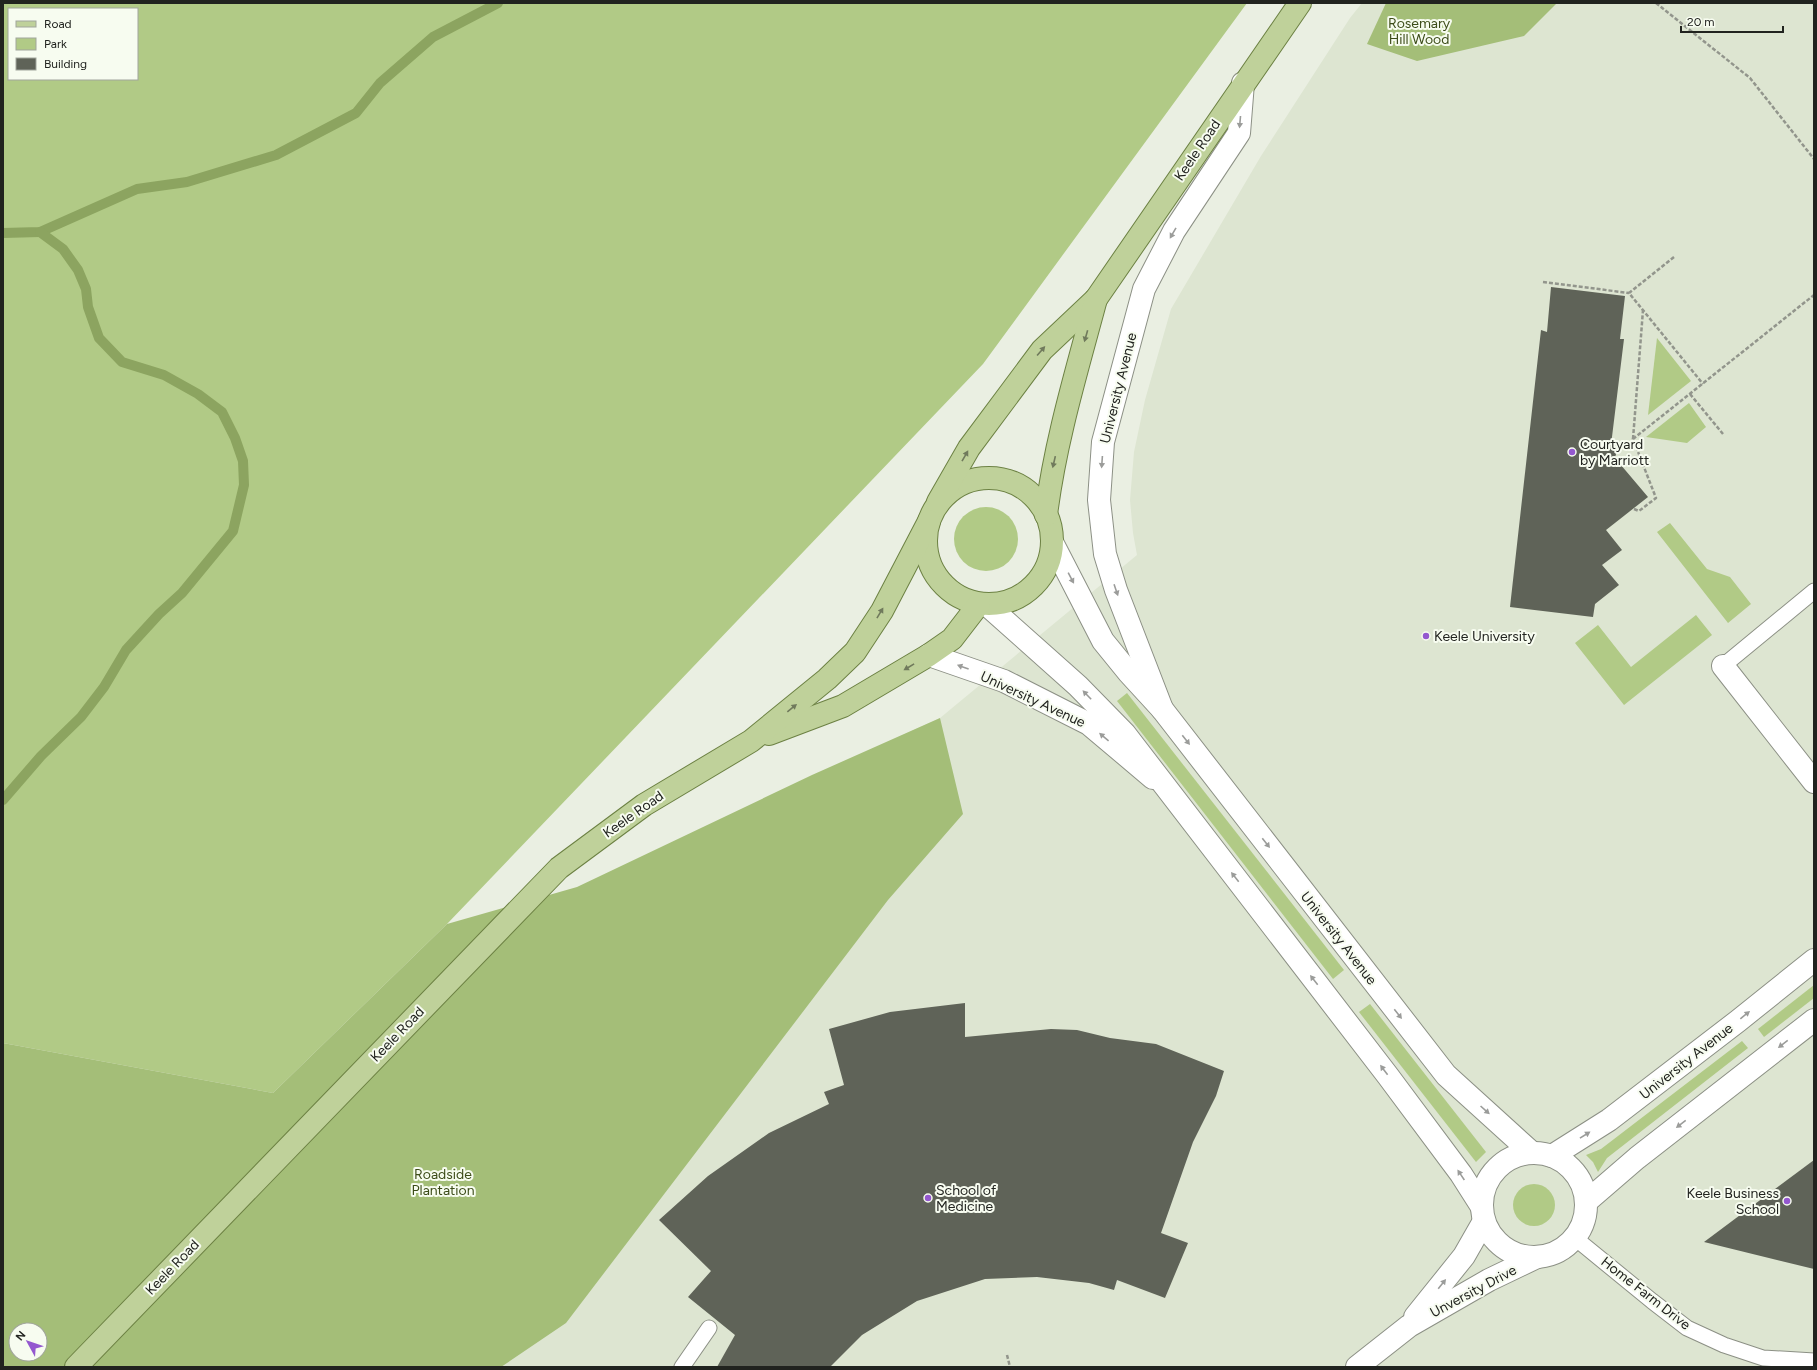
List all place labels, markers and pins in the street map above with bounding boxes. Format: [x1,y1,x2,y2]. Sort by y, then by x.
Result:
place label: Courtyard by Marriott [1580,436,1649,469]
marker: Courtyard by Marriott [1567,447,1577,457]
place label: Keele University [1434,628,1535,645]
marker: Keele University [1421,631,1431,641]
place label: School of Medicine [936,1182,997,1215]
place label: Keele Business School [1686,1185,1779,1218]
marker: School of Medicine [923,1193,933,1203]
marker: Keele Business School [1782,1196,1792,1206]

